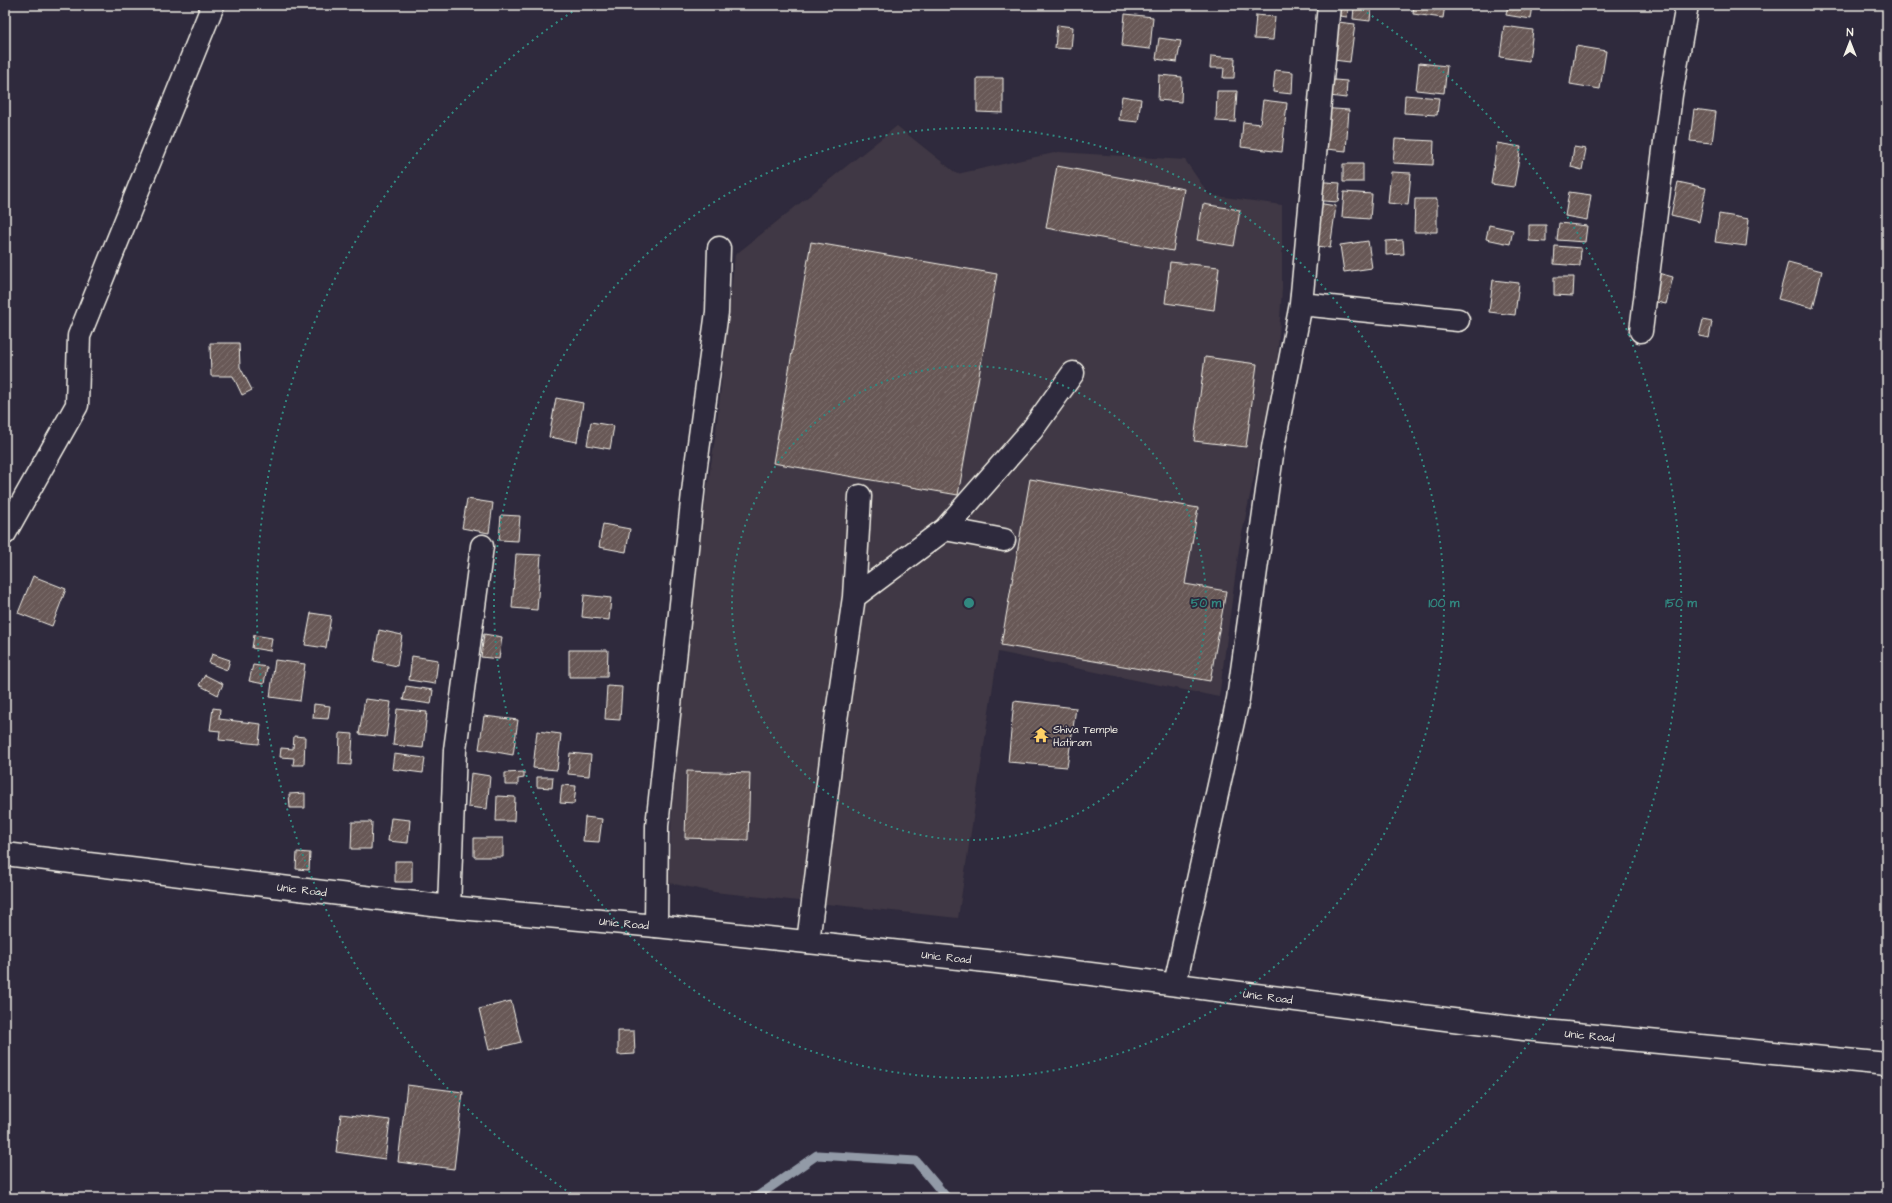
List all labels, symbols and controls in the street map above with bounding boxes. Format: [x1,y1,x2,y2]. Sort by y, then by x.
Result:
north arrow [1830,22,1870,62]
text: N [1847,25,1854,40]
text: 50 m [1191,595,1222,612]
text: 100 m [1429,595,1460,612]
text: 150 m [1665,595,1698,612]
centre of rings [962,596,976,610]
place label: Shiva Temple Hatiram [1053,722,1118,750]
temple icon: Shiva Temple Hatiram [1032,726,1050,744]
street label: Unic Road [276,879,328,900]
street label: Unic Road [599,913,650,933]
street label: Unic Road [921,947,972,967]
street label: Unic Road [1242,986,1294,1007]
street label: Unic Road [1564,1025,1616,1045]

